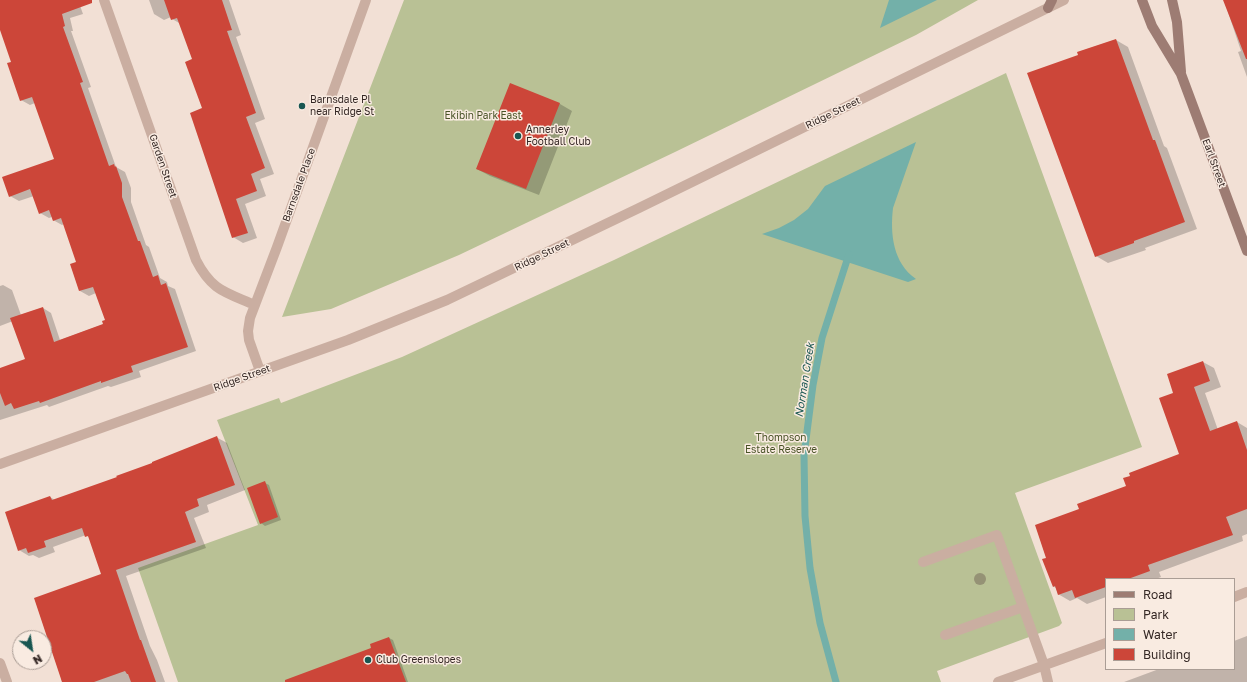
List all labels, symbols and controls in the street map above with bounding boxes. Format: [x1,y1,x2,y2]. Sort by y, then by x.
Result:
place label: Barnsdale Pl near Ridge St [310,94,374,118]
street label: Ridge Street [804,95,862,131]
marker: Barnsdale Pl near Ridge St [297,101,307,111]
park label: Ekibin Park East [444,110,522,122]
place label: Annerley Football Club [526,124,591,148]
marker: Annerley Football Club [513,131,523,141]
street label: Garden Street [146,133,180,199]
street label: Earl Street [1200,137,1228,189]
street label: Barnsdale Place [280,147,318,223]
street label: Ridge Street [513,237,571,273]
water label: Norman Creek [793,342,817,418]
street label: Ridge Street [212,362,272,394]
park label: Thompson Estate Reserve [745,432,817,456]
legend [1105,578,1235,670]
text: Road [1143,587,1172,602]
text: Park [1143,607,1169,622]
text: Water [1143,627,1177,642]
north arrow [12,630,52,670]
text: Building [1143,647,1191,662]
text: N [31,652,45,668]
place label: Club Greenslopes [376,654,461,666]
marker: Club Greenslopes [363,655,373,665]

